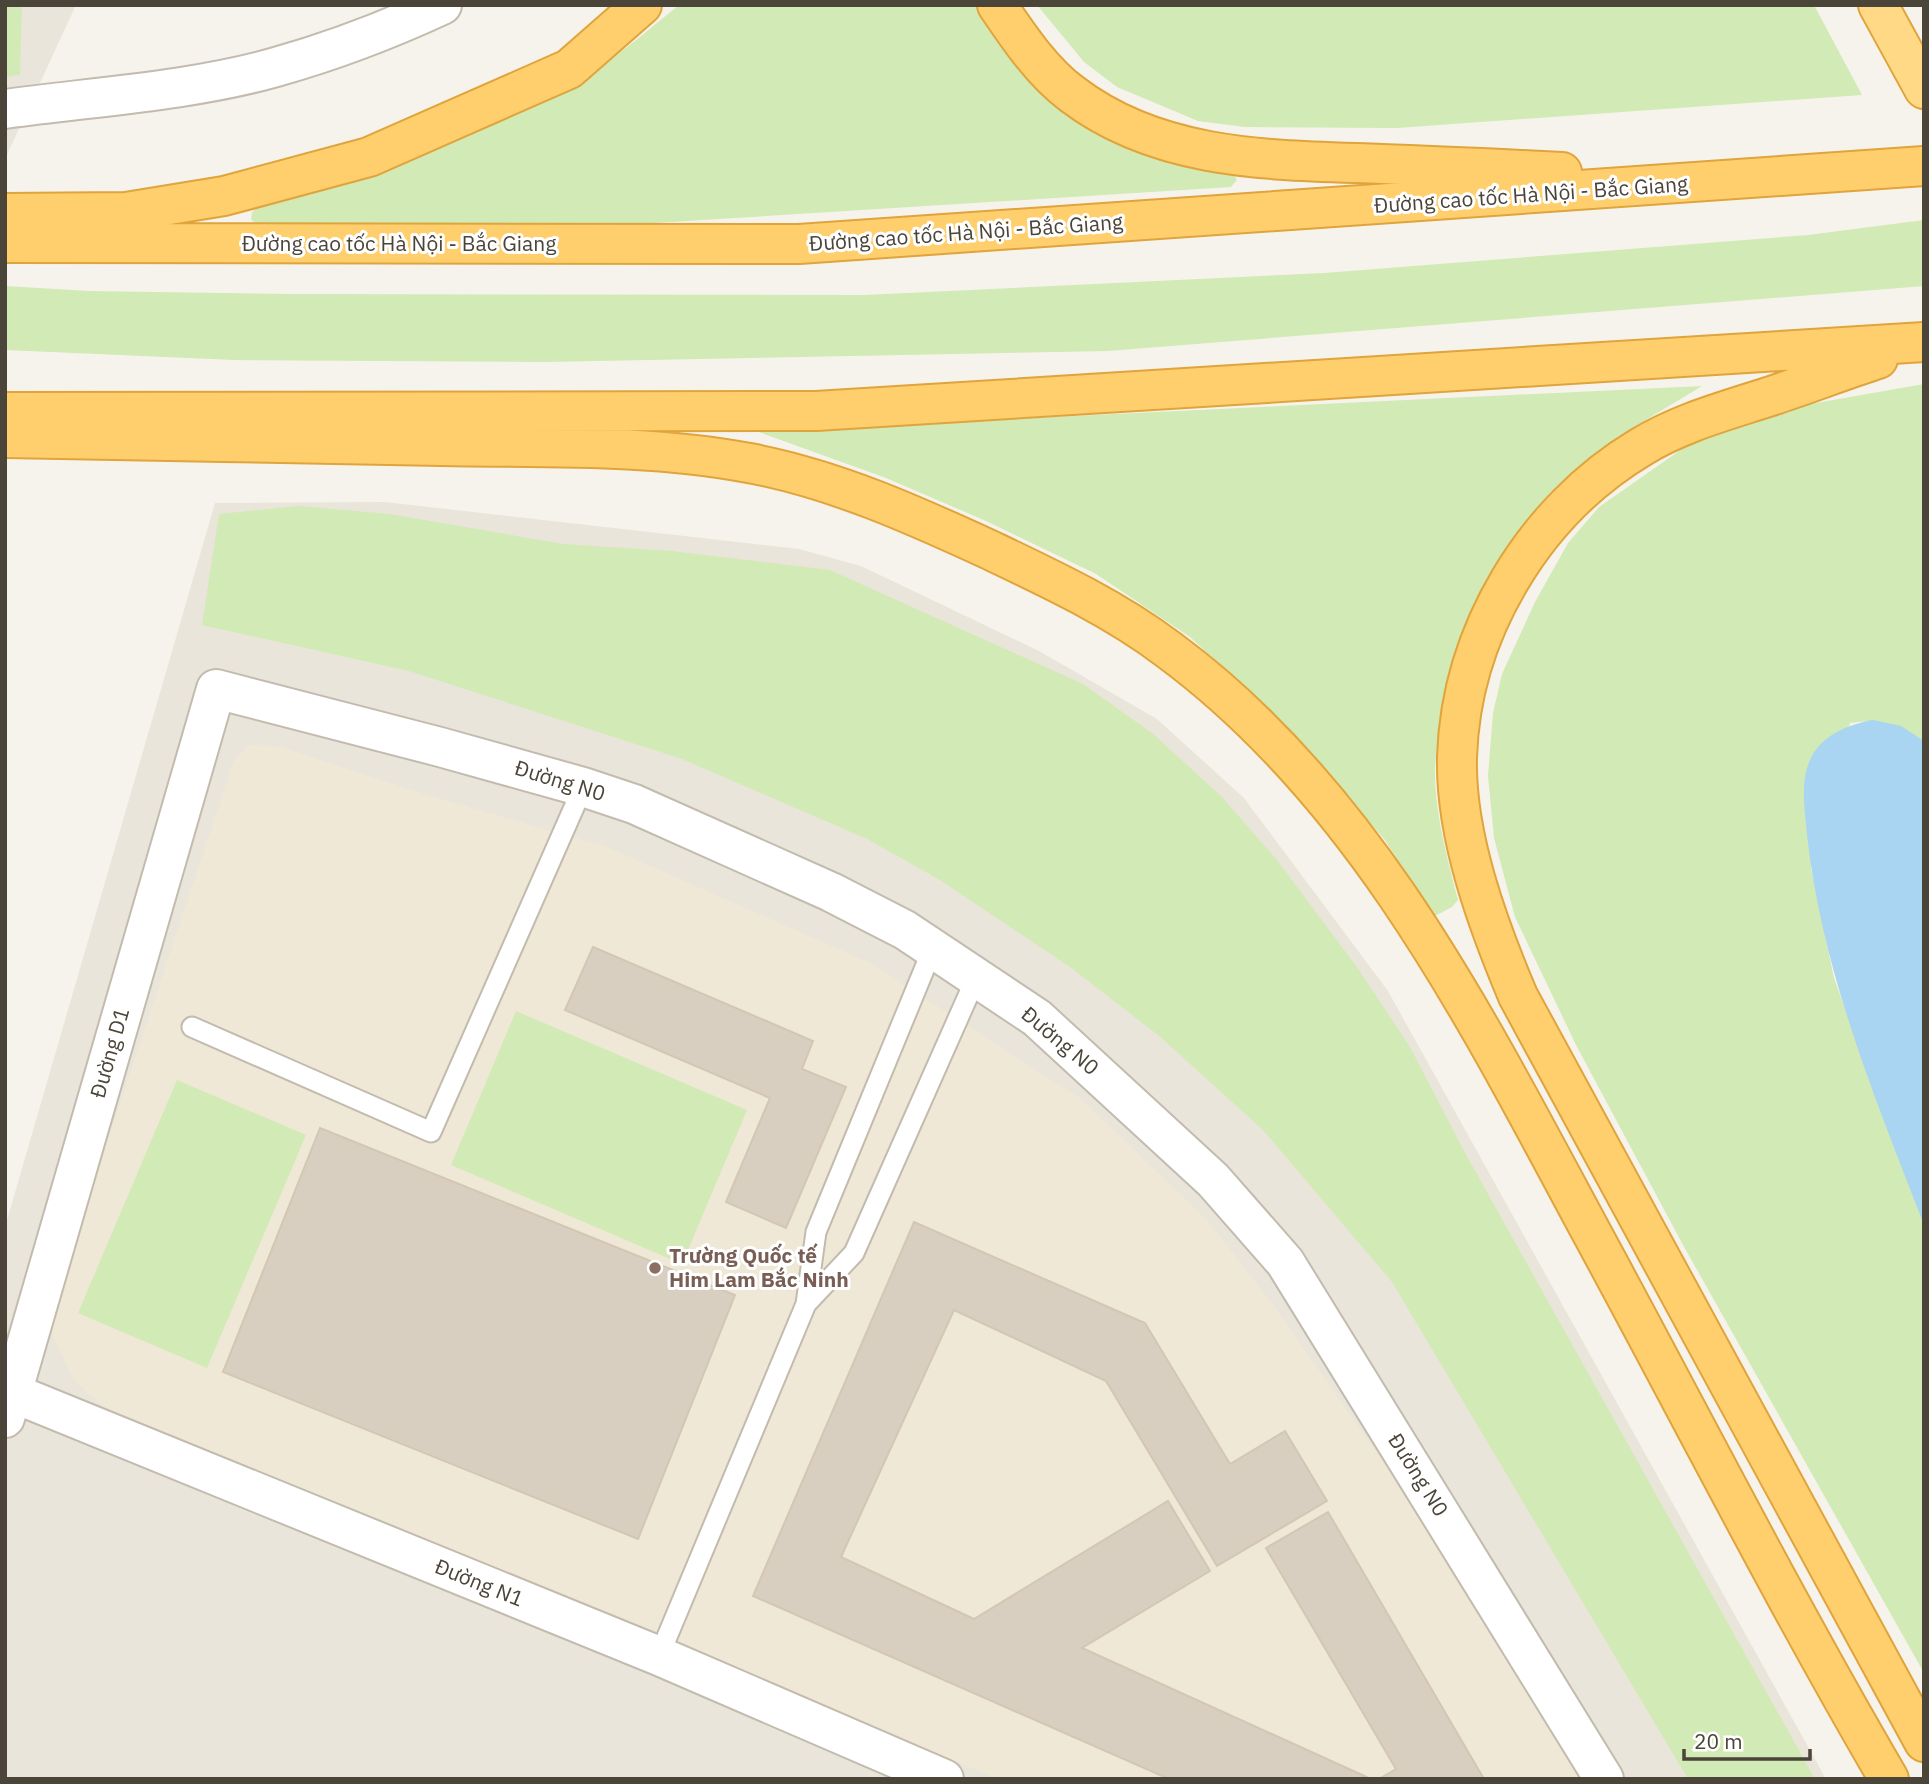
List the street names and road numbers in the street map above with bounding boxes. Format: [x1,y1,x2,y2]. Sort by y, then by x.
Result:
street label: Đường cao tốc Hà Nội - Bắc Giang [1373,169,1689,219]
street label: Đường cao tốc Hà Nội - Bắc Giang [808,207,1124,257]
street label: Đường cao tốc Hà Nội - Bắc Giang [242,229,556,257]
street label: Đường N0 [512,753,609,807]
street label: Đường N0 [1016,1000,1105,1081]
street label: Đường D1 [83,1004,135,1101]
street label: Đường N0 [1382,1428,1455,1521]
street label: Đường N1 [431,1552,528,1613]

